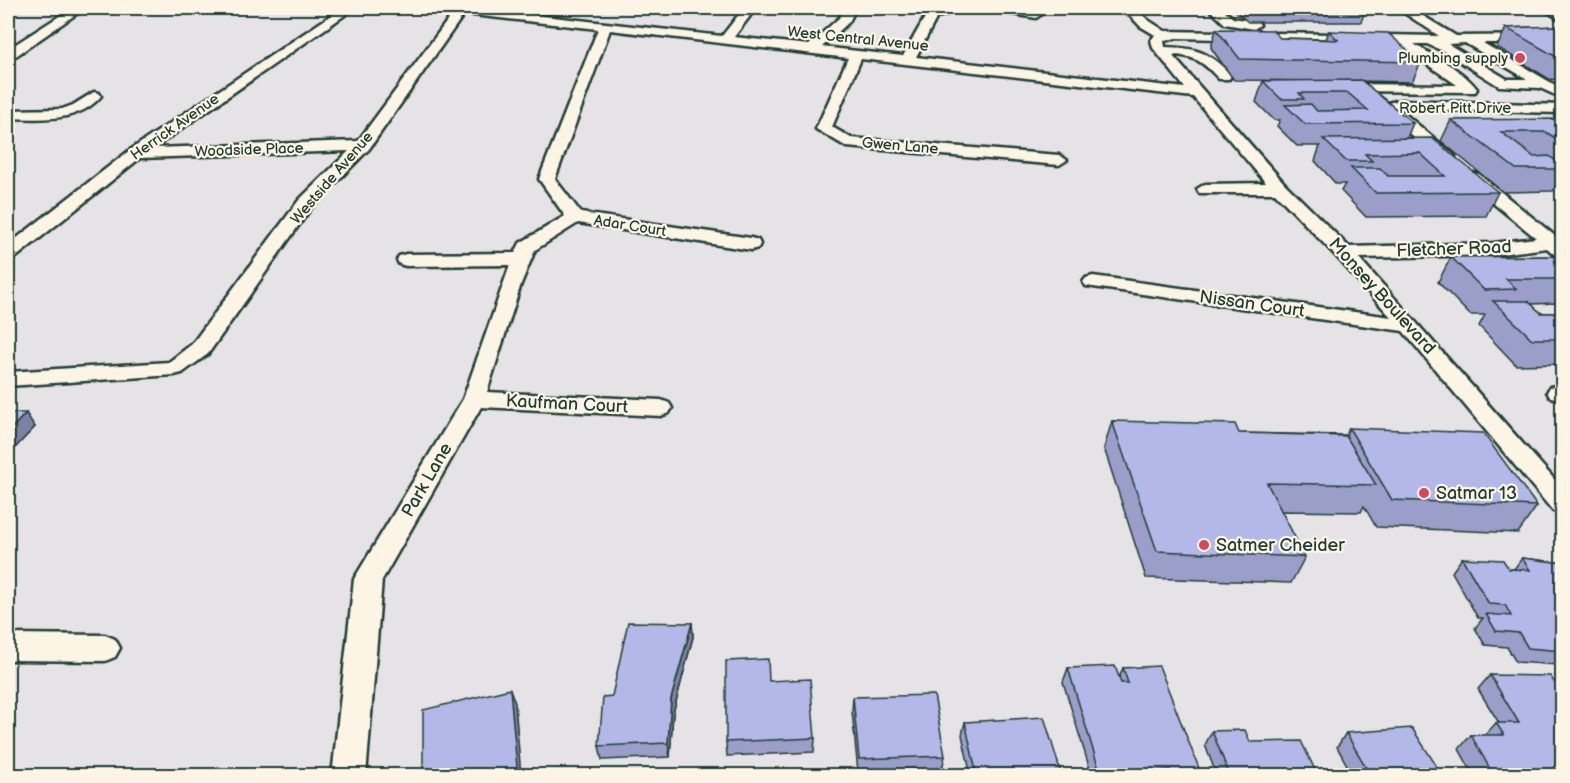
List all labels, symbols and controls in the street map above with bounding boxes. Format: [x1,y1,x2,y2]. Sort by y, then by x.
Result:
street label: West Central Avenue [787,22,930,56]
place label: Plumbing supply [1398,49,1508,68]
marker: Plumbing supply [1513,51,1527,65]
street label: Herrick Avenue [127,89,223,165]
street label: Robert Pitt Drive [1399,99,1511,118]
street label: Westside Avenue [287,128,377,228]
street label: Gwen Lane [861,133,939,159]
street label: Woodside Place [194,139,304,161]
street label: Adar Court [592,211,668,241]
street label: Monsey Boulevard [1324,234,1440,358]
street label: Fletcher Road [1396,236,1512,262]
street label: Nissan Court [1198,286,1306,322]
street label: Kaufman Court [505,390,629,418]
street label: Park Lane [397,439,457,521]
place label: Satmar 13 [1436,483,1517,504]
marker: Satmar 13 [1417,486,1431,500]
place label: Satmer Cheider [1216,535,1345,556]
marker: Satmer Cheider [1197,538,1211,552]

